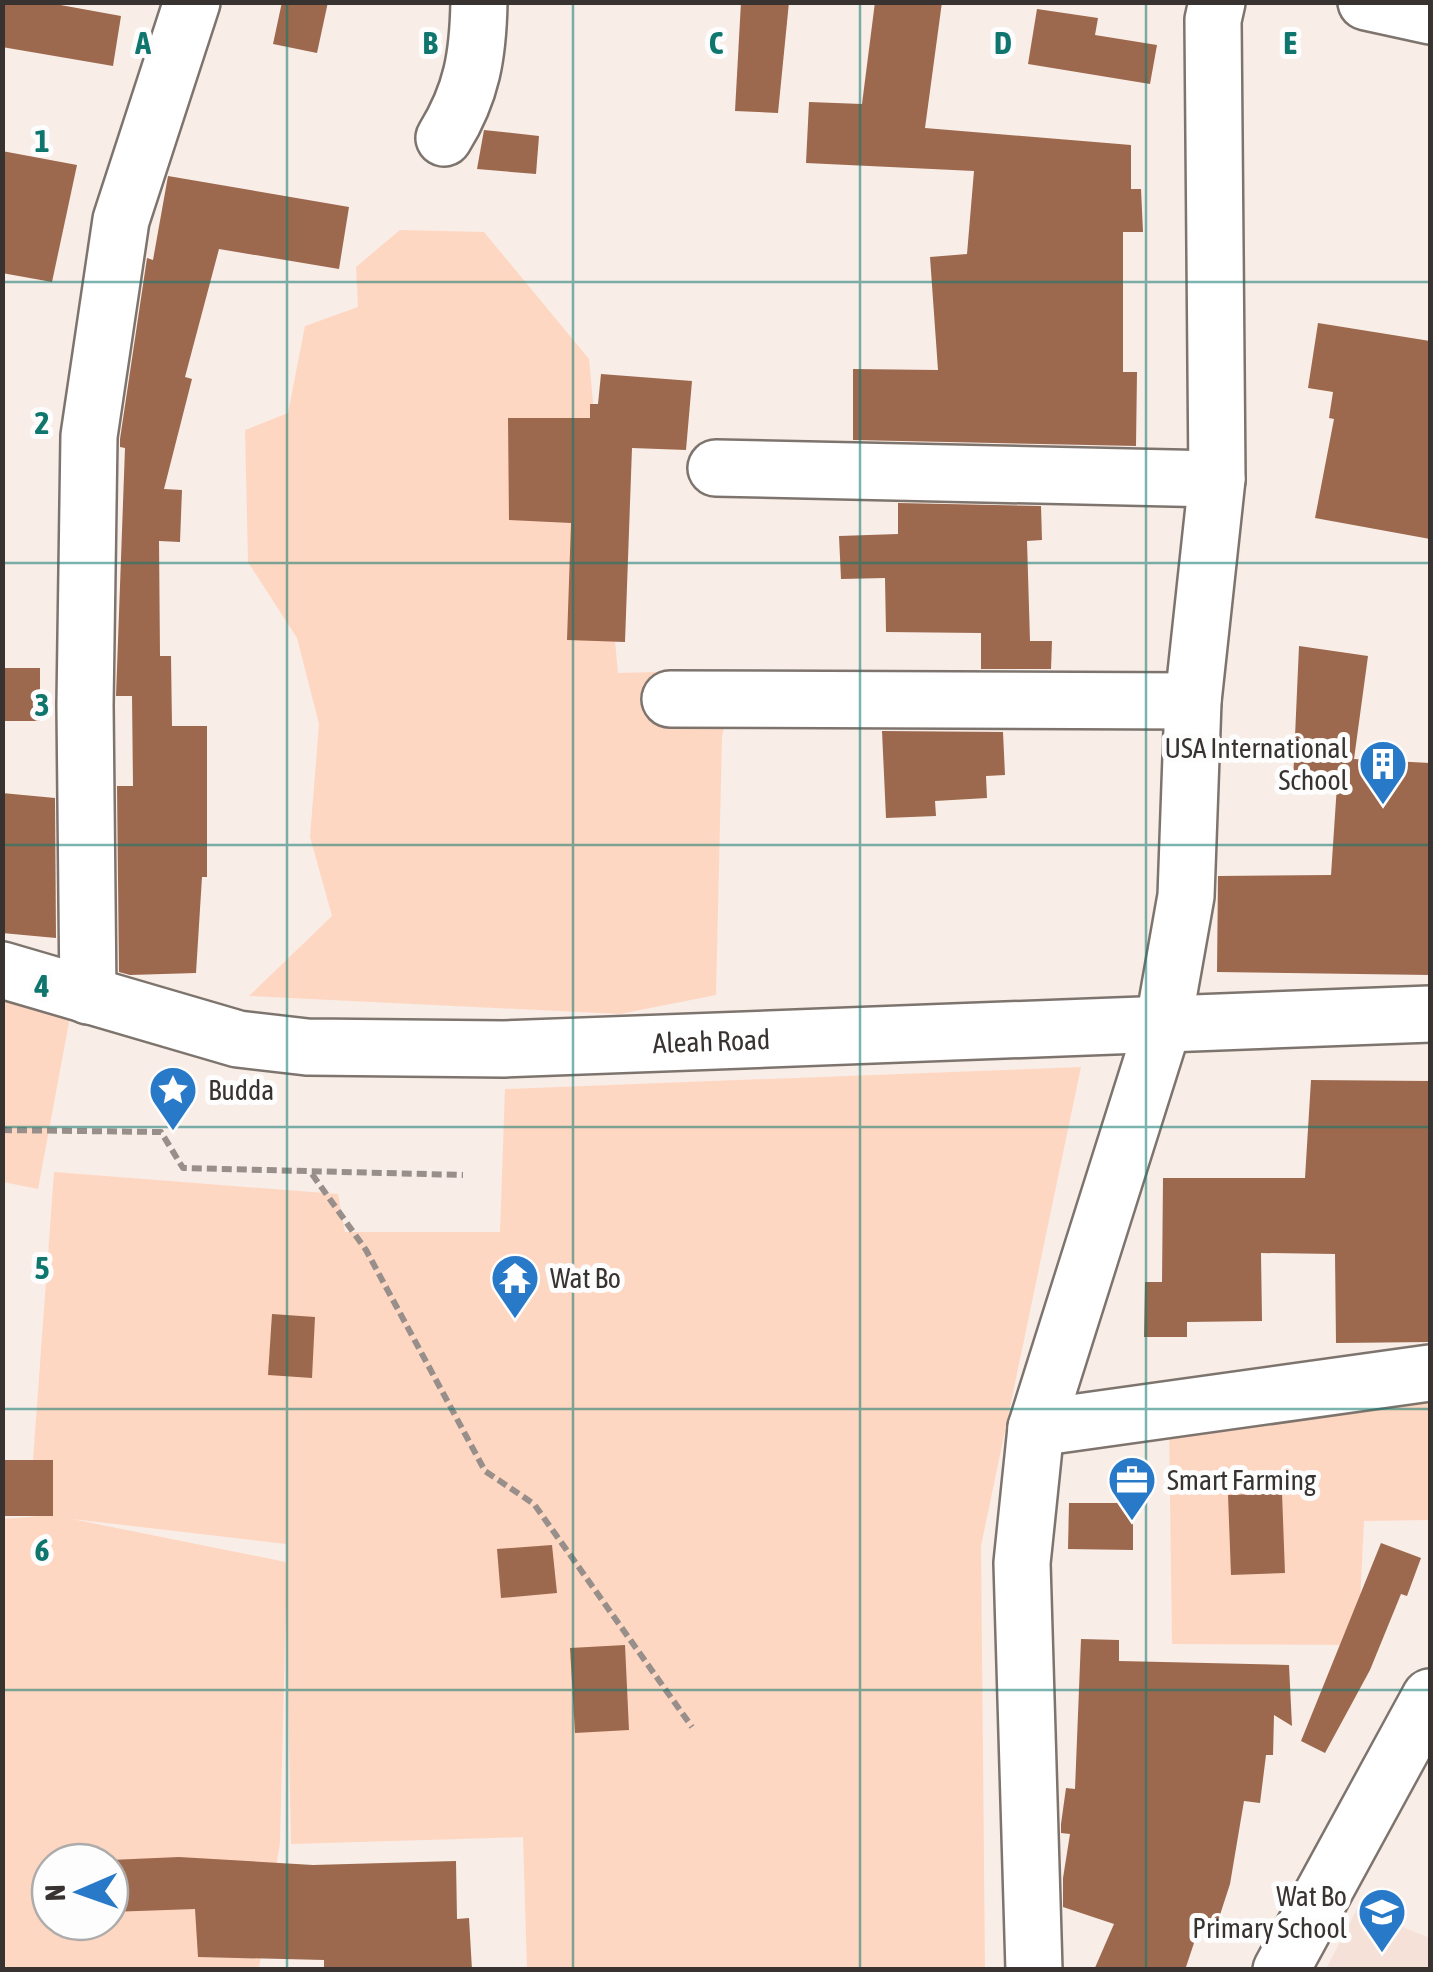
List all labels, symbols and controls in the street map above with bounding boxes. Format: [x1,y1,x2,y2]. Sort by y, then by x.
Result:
text: A [134,24,151,61]
text: B [422,24,438,61]
text: C [709,24,724,61]
text: D [994,24,1012,61]
text: E [1283,24,1297,61]
text: 1 [34,122,50,159]
text: 2 [34,404,50,441]
text: 3 [34,686,50,723]
place label: USA International School [1164,732,1349,796]
building icon: USA International School [1357,738,1409,806]
text: 4 [33,967,50,1004]
street label: Aleah Road [652,1023,771,1059]
place icon: Budda [147,1064,199,1132]
place label: Budda [208,1074,274,1106]
text: 5 [34,1249,50,1286]
temple icon: Wat Bo [489,1252,541,1320]
place label: Wat Bo [550,1262,621,1294]
office icon: Smart Farming [1106,1454,1158,1522]
place label: Smart Farming [1167,1464,1316,1496]
text: 6 [34,1531,50,1568]
north arrow [30,1842,130,1942]
place label: Wat Bo Primary School [1192,1880,1348,1944]
text: N [39,1884,71,1902]
school or university icon: Wat Bo Primary School [1356,1886,1408,1954]

